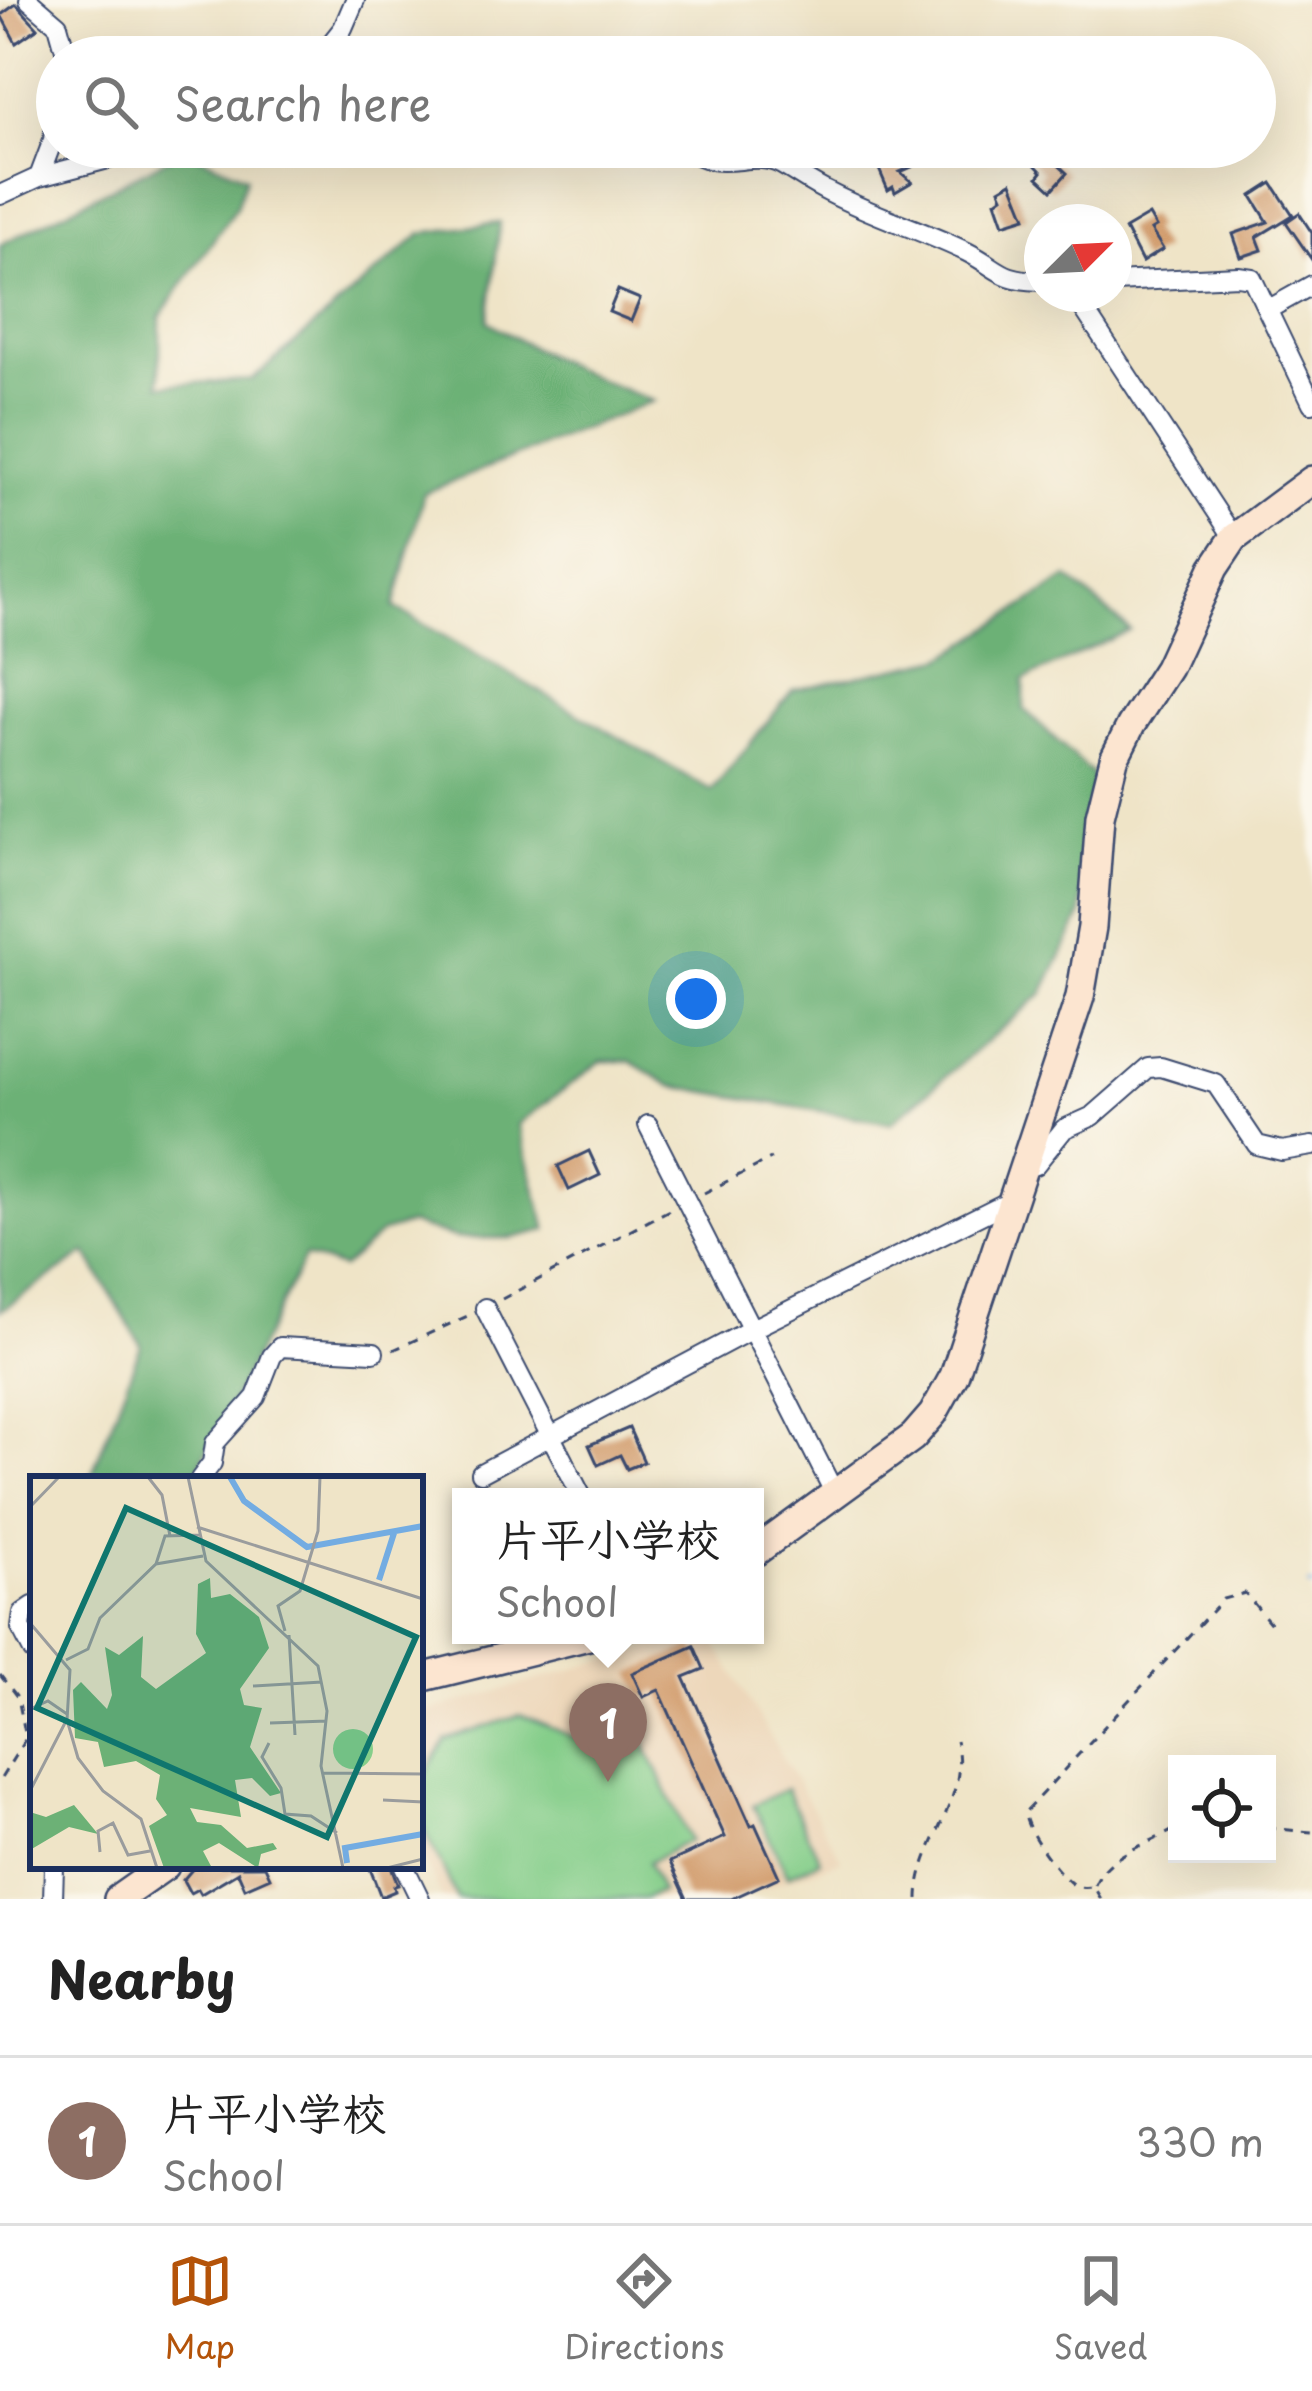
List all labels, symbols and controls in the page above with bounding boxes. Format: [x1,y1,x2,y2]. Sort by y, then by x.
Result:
search box [36,36,1276,168]
text: Search here [174,68,431,136]
icon: search [78,69,144,135]
north arrow [1024,204,1132,312]
your location [666,969,726,1029]
inset map [30,1476,423,1869]
popup [452,1488,764,1644]
text: 片平小学校 [495,1503,721,1571]
text: School [495,1571,618,1630]
pin: 1 [569,1683,647,1782]
map controls [1168,1755,1276,1863]
button: locate [1168,1755,1276,1863]
text: Nearby [48,1939,235,2016]
text: 片平小学校 [162,2077,387,2145]
text: 1 [78,2111,96,2170]
text: 330 m [1136,2111,1264,2170]
text: School [162,2145,285,2204]
tab: Map [165,2248,235,2370]
tab: Directions [564,2248,725,2370]
tab: Saved [1054,2248,1147,2370]

